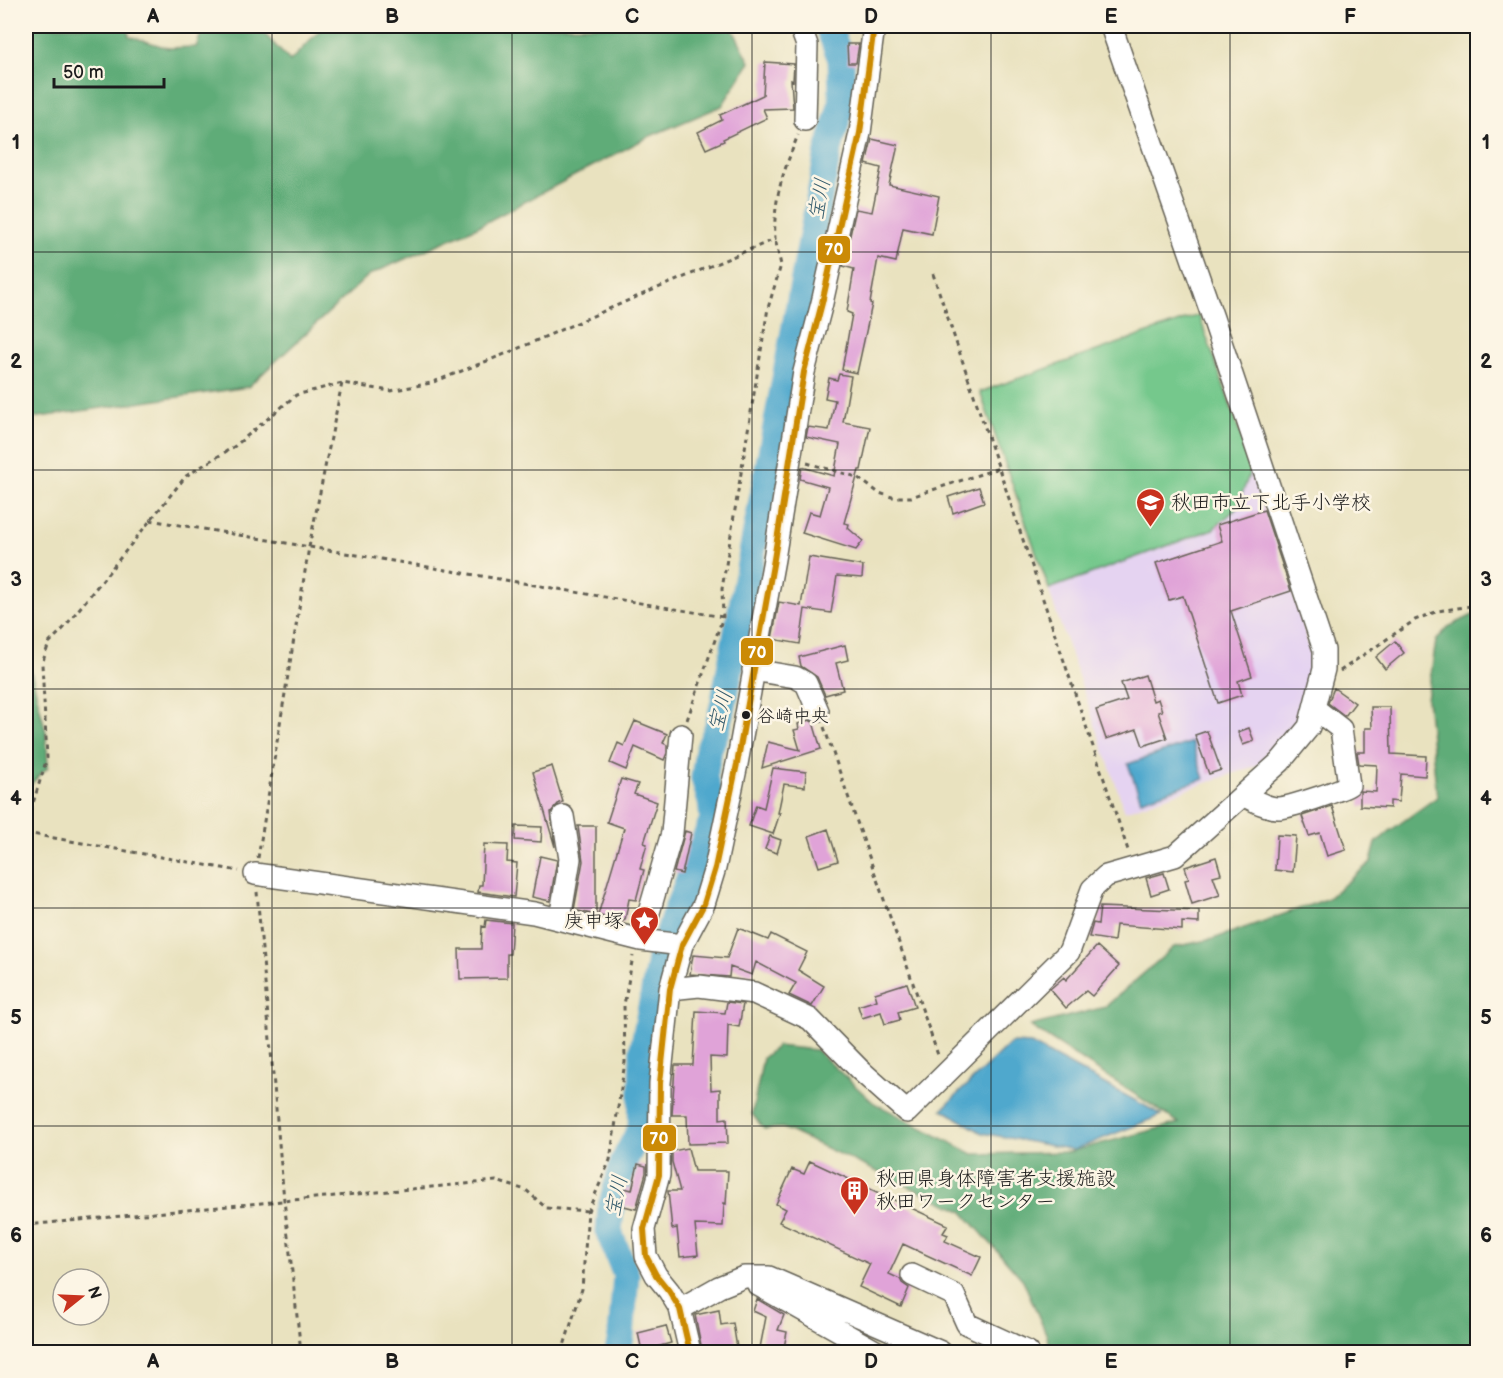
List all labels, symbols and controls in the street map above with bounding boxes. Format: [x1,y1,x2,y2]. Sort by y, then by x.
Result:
text: A [146,5,160,29]
text: B [385,5,399,29]
text: C [625,5,639,29]
text: D [864,5,878,29]
text: E [1105,5,1118,29]
text: F [1344,5,1356,29]
scale bar [54,51,164,89]
text: 50 m [63,62,104,83]
text: 1 [12,131,20,155]
text: 1 [1482,131,1490,155]
water label: 宝川 [803,176,836,222]
line badge: 70 [817,235,851,264]
text: 70 [825,241,843,260]
text: 2 [10,350,22,374]
text: 2 [1480,350,1492,374]
school or university icon: 秋田市立下北手小学校 [1134,486,1166,528]
place label: 秋田市立下北手小学校 [1171,491,1371,515]
text: 3 [10,568,22,592]
text: 3 [1480,568,1492,592]
line badge: 70 [740,637,774,666]
text: 70 [748,644,766,663]
water label: 宝川 [703,688,738,735]
place label: 谷崎中央 [757,706,829,727]
marker: 谷崎中央 [740,709,752,721]
text: 4 [10,787,22,811]
text: 4 [1480,787,1492,811]
place icon: 庚申塚 [629,904,661,946]
place label: 庚申塚 [564,909,624,933]
text: 5 [10,1006,22,1030]
text: 5 [1480,1006,1492,1030]
line badge: 70 [642,1124,677,1152]
text: 70 [650,1130,668,1149]
place label: 秋田県身体障害者支援施設 秋田ワークセンター [876,1167,1116,1214]
water label: 宝川 [600,1173,633,1219]
building icon: 秋田県身体障害者支援施設 秋田ワークセンター [839,1174,871,1216]
text: 6 [10,1224,22,1248]
text: 6 [1480,1224,1492,1248]
north arrow [51,1267,111,1327]
text: N [83,1284,105,1301]
text: A [146,1350,160,1374]
text: B [385,1350,399,1374]
text: C [625,1350,639,1374]
text: D [864,1350,878,1374]
text: E [1105,1350,1118,1374]
text: F [1344,1350,1356,1374]

